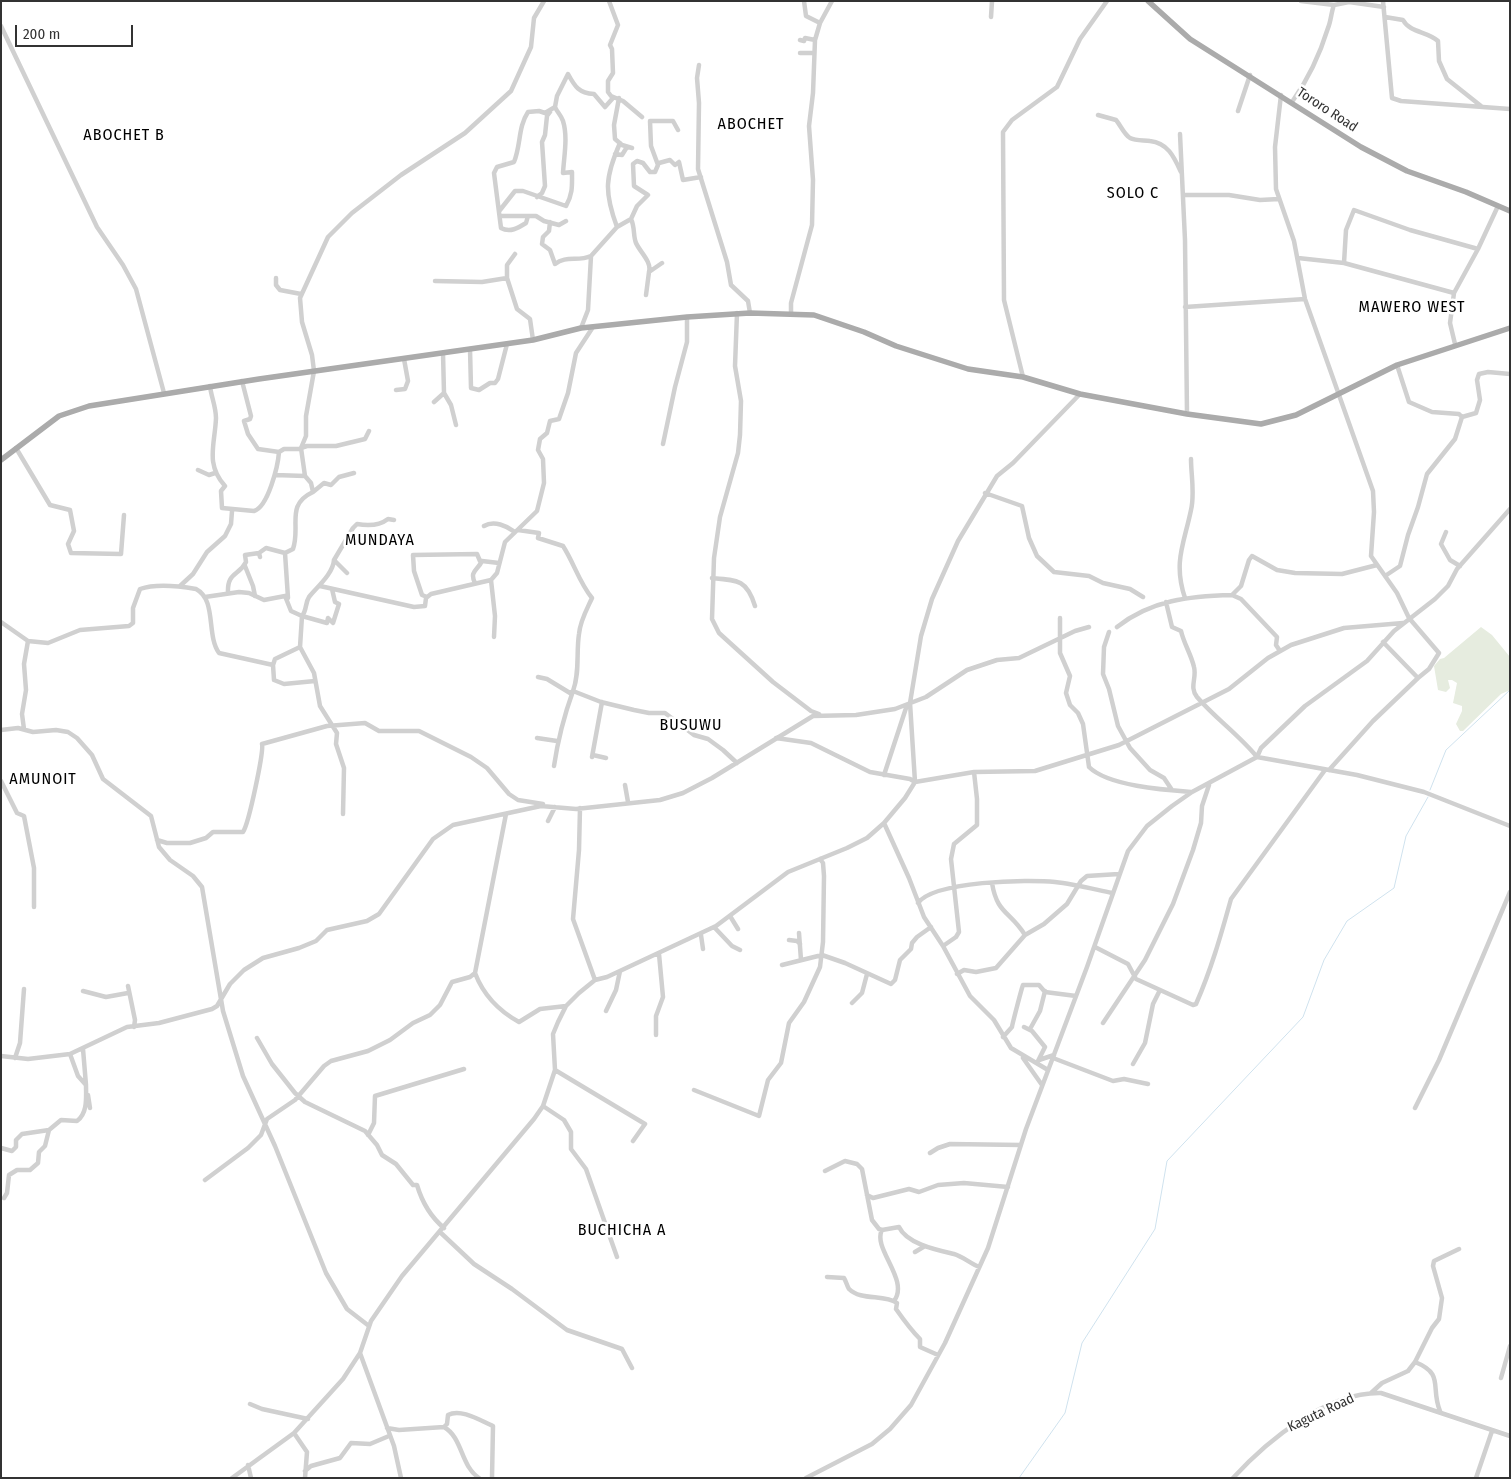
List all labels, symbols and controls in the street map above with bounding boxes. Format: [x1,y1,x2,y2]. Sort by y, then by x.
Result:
scale bar [18,15,135,47]
text: 200 m [23,25,60,43]
street label: Tororo Road [1293,84,1361,136]
district label: ABOCHET [717,115,785,135]
district label: ABOCHET B [82,126,166,146]
district label: SOLO C [1106,184,1160,204]
district label: MAWERO WEST [1357,298,1467,318]
district label: MUNDAYA [344,531,416,551]
district label: BUSUWU [659,716,723,736]
district label: AMUNOIT [8,770,78,790]
district label: BUCHICHA A [576,1221,668,1241]
street label: Kaguta Road [1285,1390,1357,1436]

